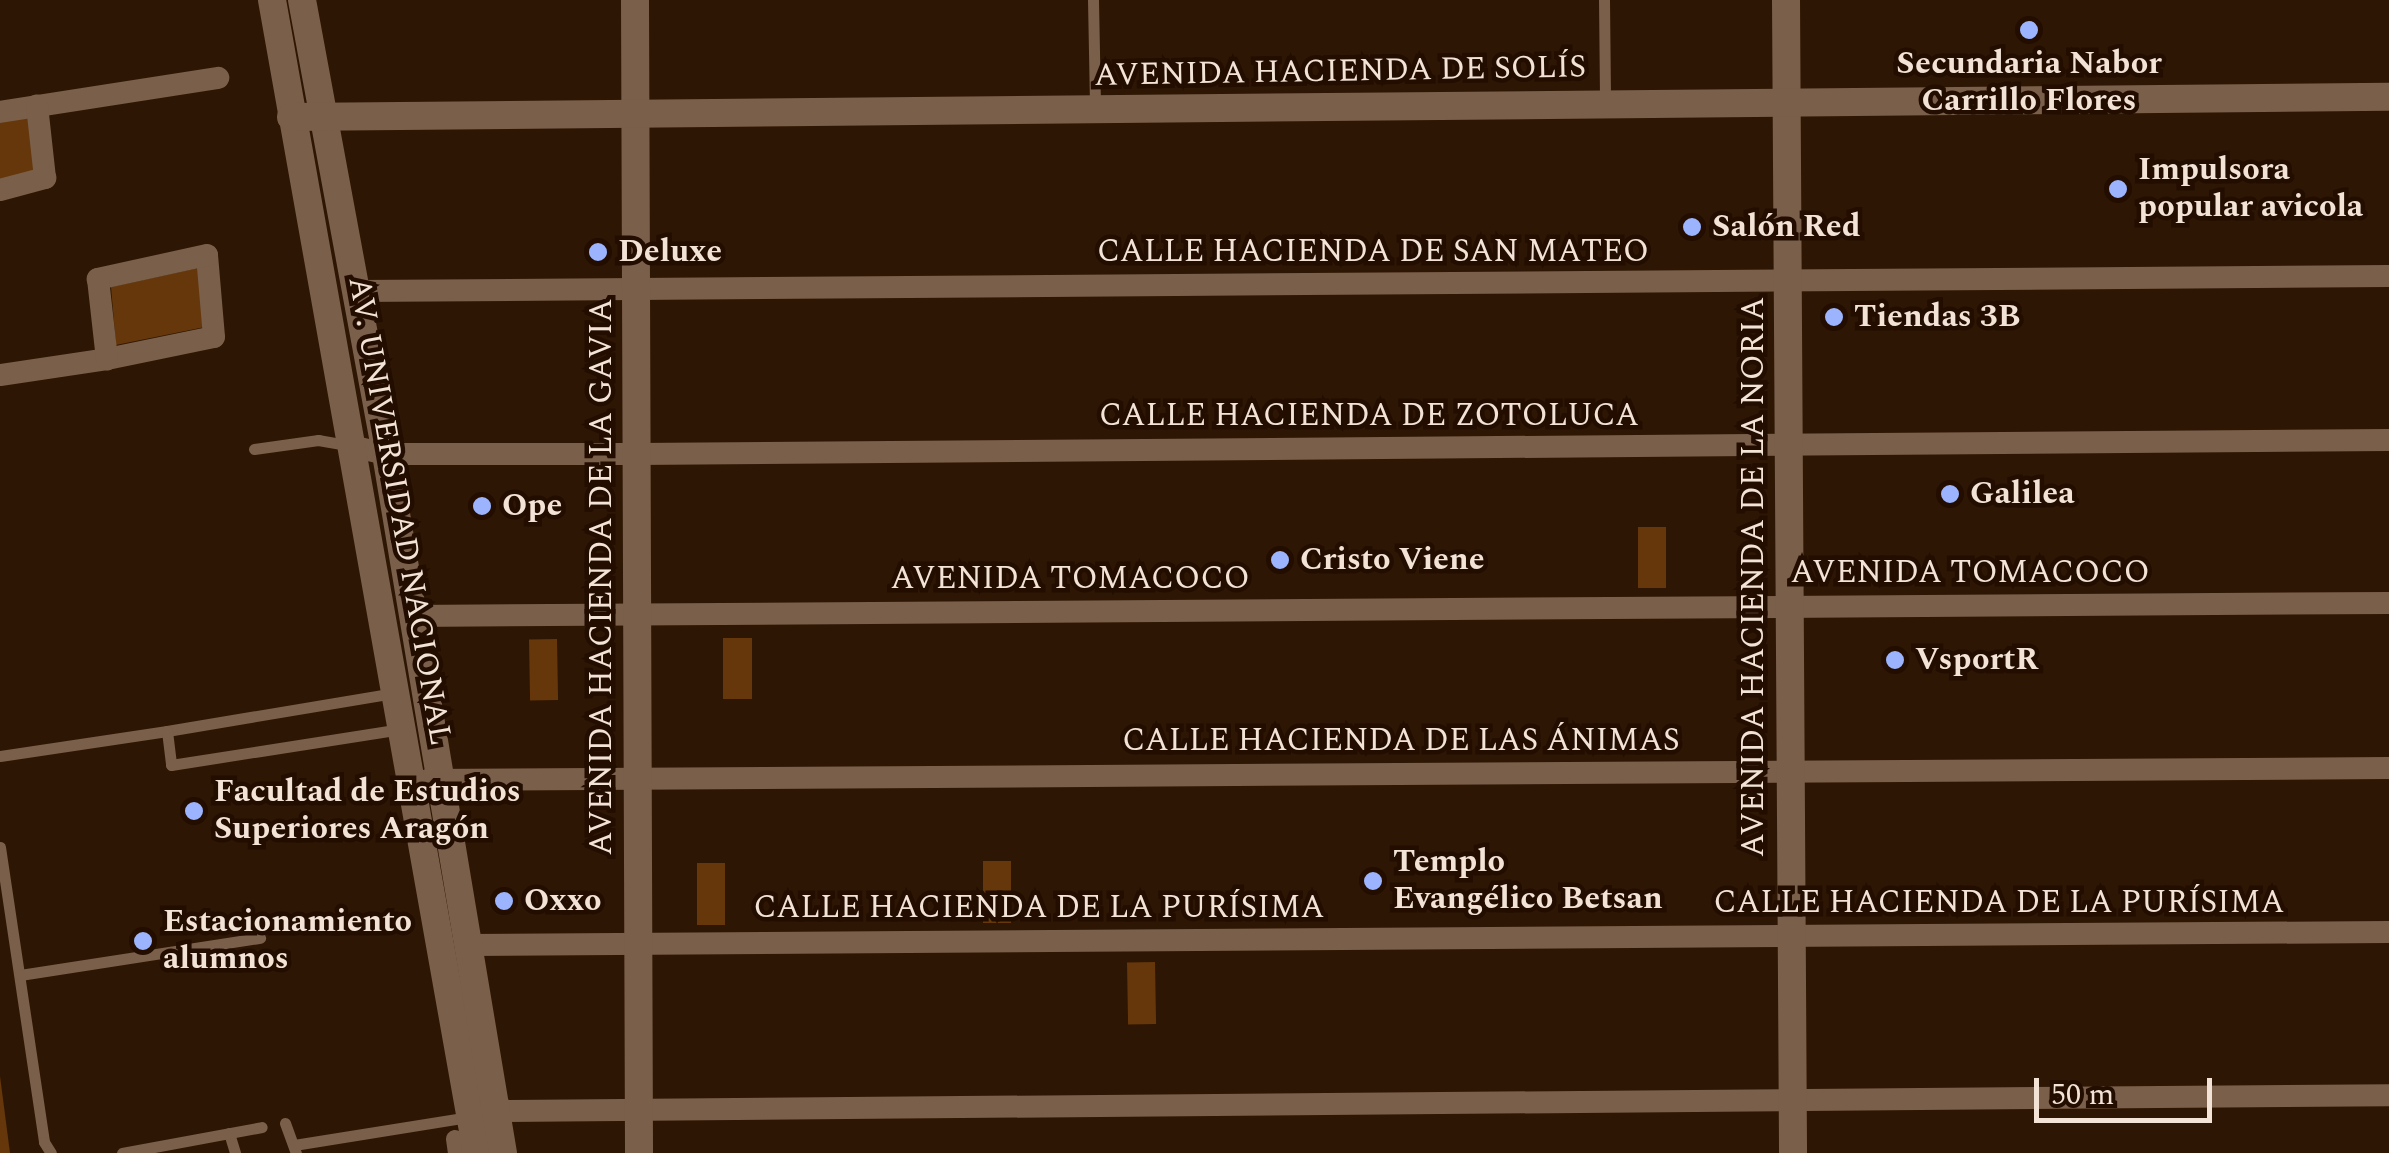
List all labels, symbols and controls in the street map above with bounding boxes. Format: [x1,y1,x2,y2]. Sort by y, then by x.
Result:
marker: Secundaria Nabor Carrillo Flores [2018,19,2040,41]
place label: Secundaria Nabor Carrillo Flores [1896,46,2162,121]
street label: AVENIDA HACIENDA DE SOLÍS [1094,49,1586,95]
place label: Impulsora popular avicola [2138,152,2363,227]
marker: Impulsora popular avicola [2107,178,2129,200]
place label: Salón Red [1712,208,1861,246]
marker: Salón Red [1681,216,1703,238]
place label: Deluxe [618,233,722,271]
street label: CALLE HACIENDA DE SAN MATEO [1097,233,1649,271]
marker: Deluxe [587,241,609,263]
street label: AV. UNIVERSIDAD NACIONAL [339,274,459,748]
street label: AVENIDA HACIENDA DE LA NORIA [1735,297,1773,857]
place label: Tiendas 3B [1854,298,2020,336]
street label: AVENIDA HACIENDA DE LA GAVIA [583,299,621,855]
marker: Tiendas 3B [1823,306,1845,328]
street label: CALLE HACIENDA DE ZOTOLUCA [1099,397,1639,435]
place label: Galilea [1970,475,2075,513]
marker: Galilea [1939,483,1961,505]
place label: Ope [502,487,562,525]
marker: Ope [471,495,493,517]
place label: Cristo Viene [1300,541,1485,579]
marker: Cristo Viene [1269,549,1291,571]
street label: AVENIDA TOMACOCO [1791,554,2149,592]
street label: AVENIDA TOMACOCO [891,560,1249,598]
place label: VsportR [1915,641,2039,679]
marker: VsportR [1884,649,1906,671]
street label: CALLE HACIENDA DE LAS ÁNIMAS [1122,722,1680,760]
place label: Facultad de Estudios Superiores Aragón [214,774,521,849]
marker: Facultad de Estudios Superiores Aragón [183,800,205,822]
place label: Templo Evangélico Betsan [1393,844,1663,919]
marker: Templo Evangélico Betsan [1362,870,1384,892]
place label: Oxxo [524,882,602,920]
street label: CALLE HACIENDA DE LA PURÍSIMA [1714,884,2284,922]
street label: CALLE HACIENDA DE LA PURÍSIMA [754,889,1324,927]
marker: Oxxo [493,890,515,912]
place label: Estacionamiento alumnos [163,904,412,979]
marker: Estacionamiento alumnos [132,930,154,952]
scale bar [2039,1058,2216,1120]
text: 50 m [2051,1072,2114,1118]

